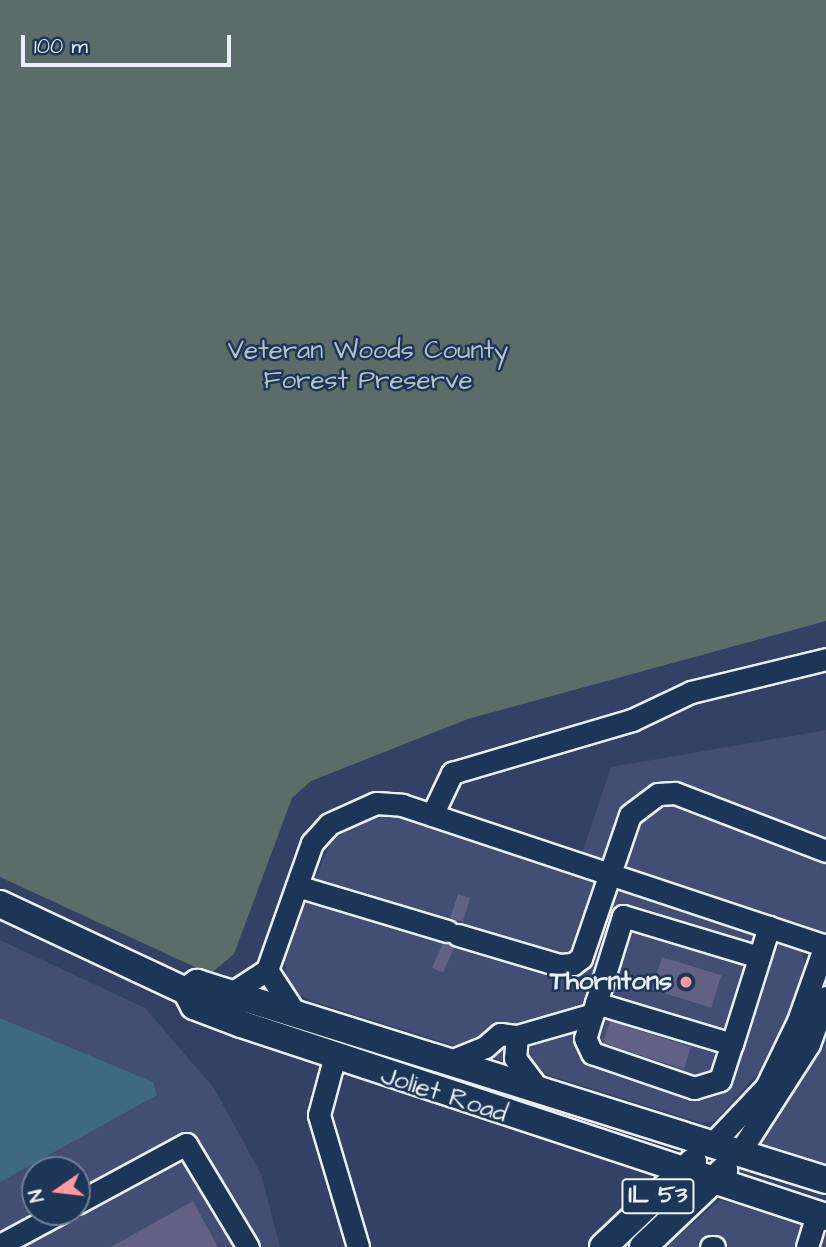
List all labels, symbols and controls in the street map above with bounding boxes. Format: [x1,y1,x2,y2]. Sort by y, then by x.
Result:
scale bar [24,21,234,65]
text: 100 m [34,32,88,61]
park label: Veteran Woods County Forest Preserve [228,335,508,396]
place label: Thorntons [550,966,672,998]
marker: Thorntons [678,974,694,990]
street label: Joliet Road [377,1060,511,1130]
north arrow [21,1156,91,1226]
road number: IL 53 [621,1176,695,1216]
text: N [23,1187,52,1205]

